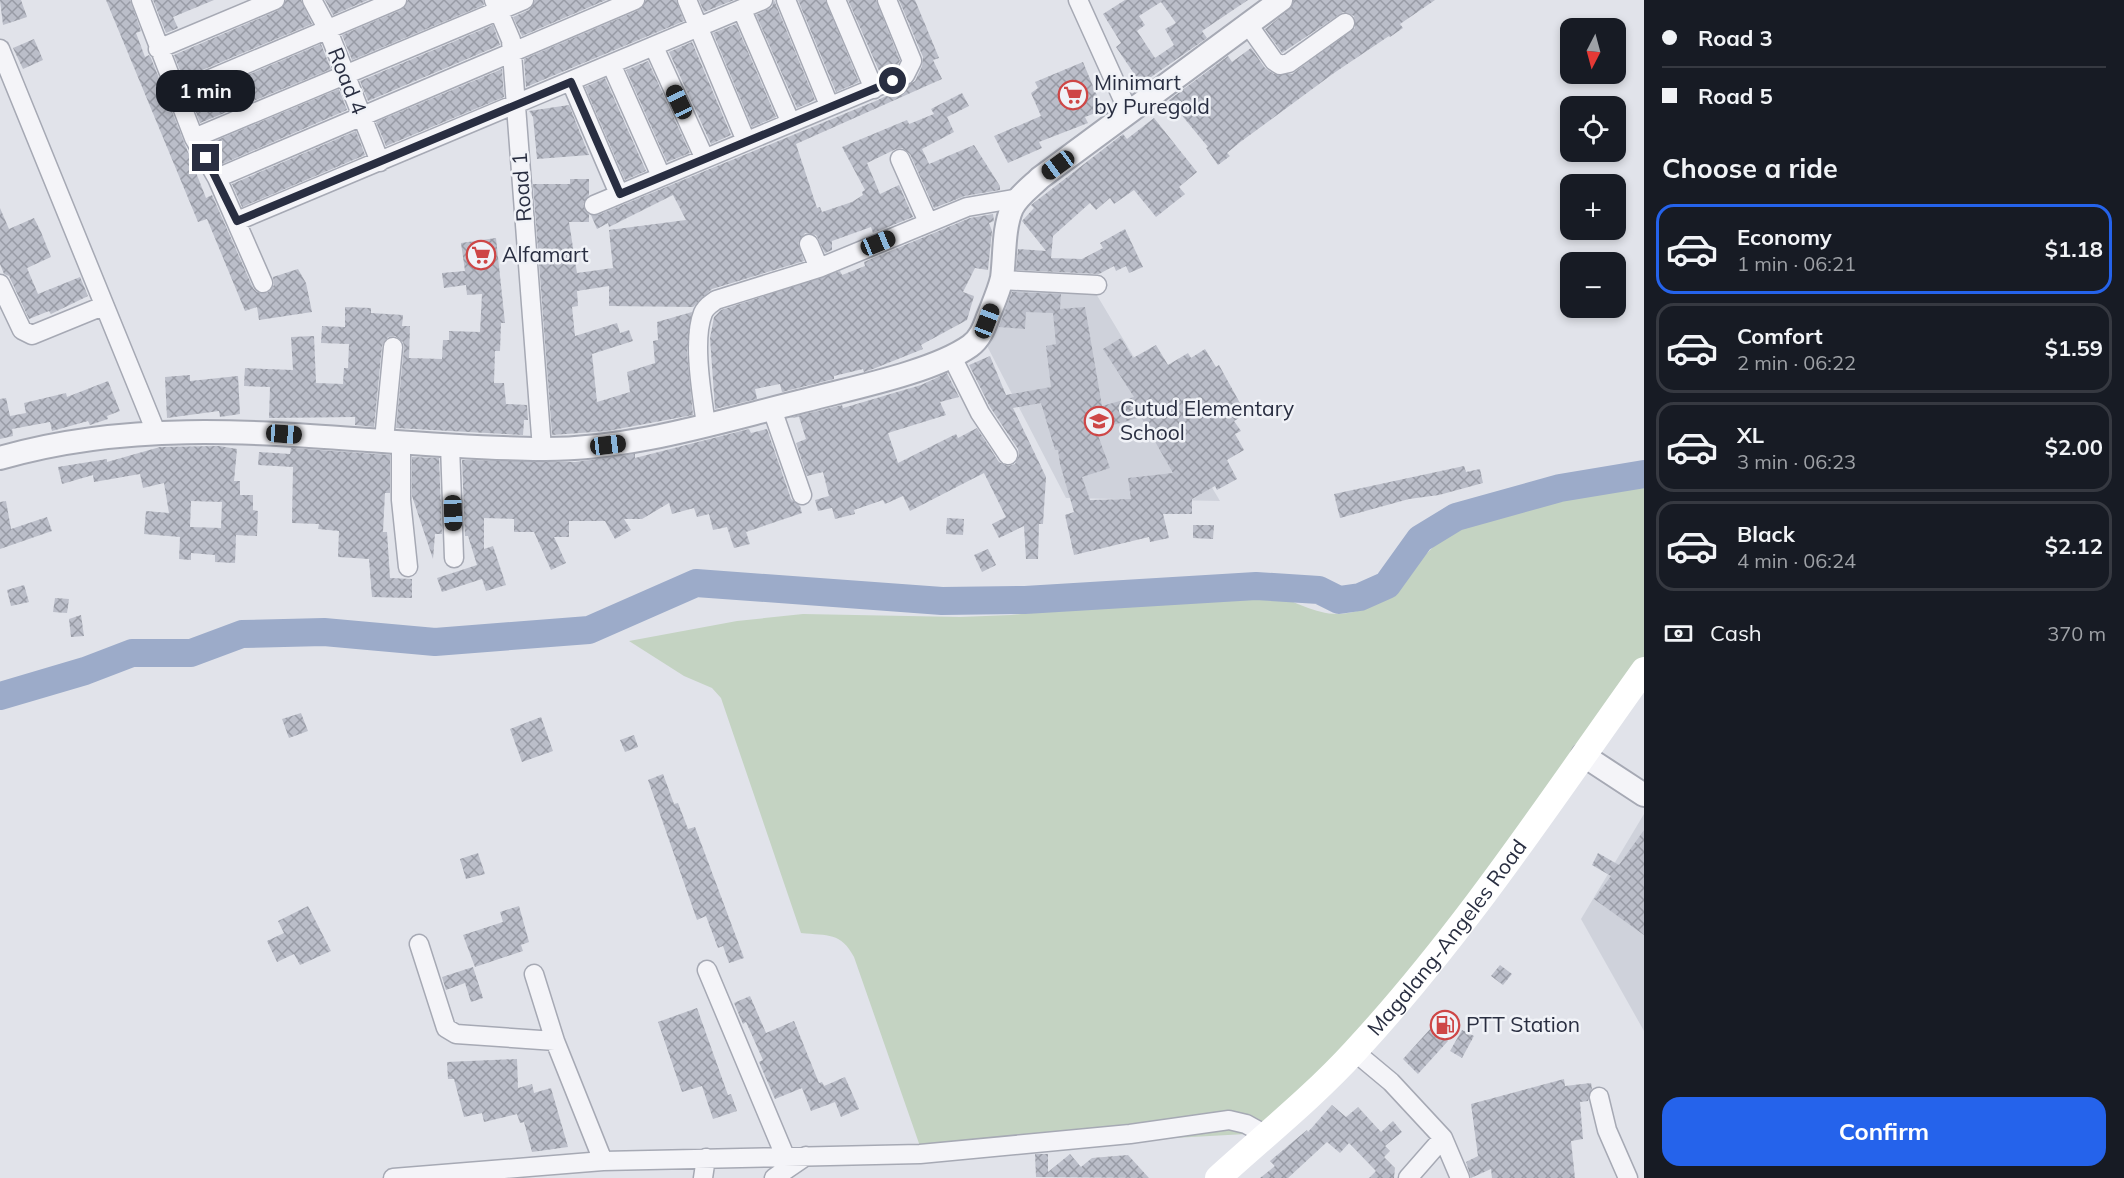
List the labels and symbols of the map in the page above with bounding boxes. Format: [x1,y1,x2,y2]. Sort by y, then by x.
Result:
north arrow [1560,18,1626,84]
street label: Road 4 [323,43,373,118]
route start [879,67,906,94]
place label: Minimart by Puregold [1094,69,1210,119]
callout: 1 min [156,71,256,113]
supermarket icon: Minimart by Puregold [1057,79,1089,111]
car [663,82,695,122]
route end [192,144,219,171]
car [1038,147,1078,183]
street label: Road 1 [506,151,536,223]
car [858,228,898,258]
supermarket icon: Alfamart [465,239,497,271]
place label: Alfamart [502,241,589,267]
car [972,301,1002,341]
place label: Cutud Elementary School [1120,395,1294,445]
school or university icon: Cutud Elementary School [1083,405,1115,437]
car [265,424,303,444]
car [589,434,627,456]
car [443,495,463,531]
street label: Magalang-Angeles Road [1361,834,1532,1041]
fuel station icon: PTT Station [1429,1009,1461,1041]
place label: PTT Station [1466,1011,1580,1037]

